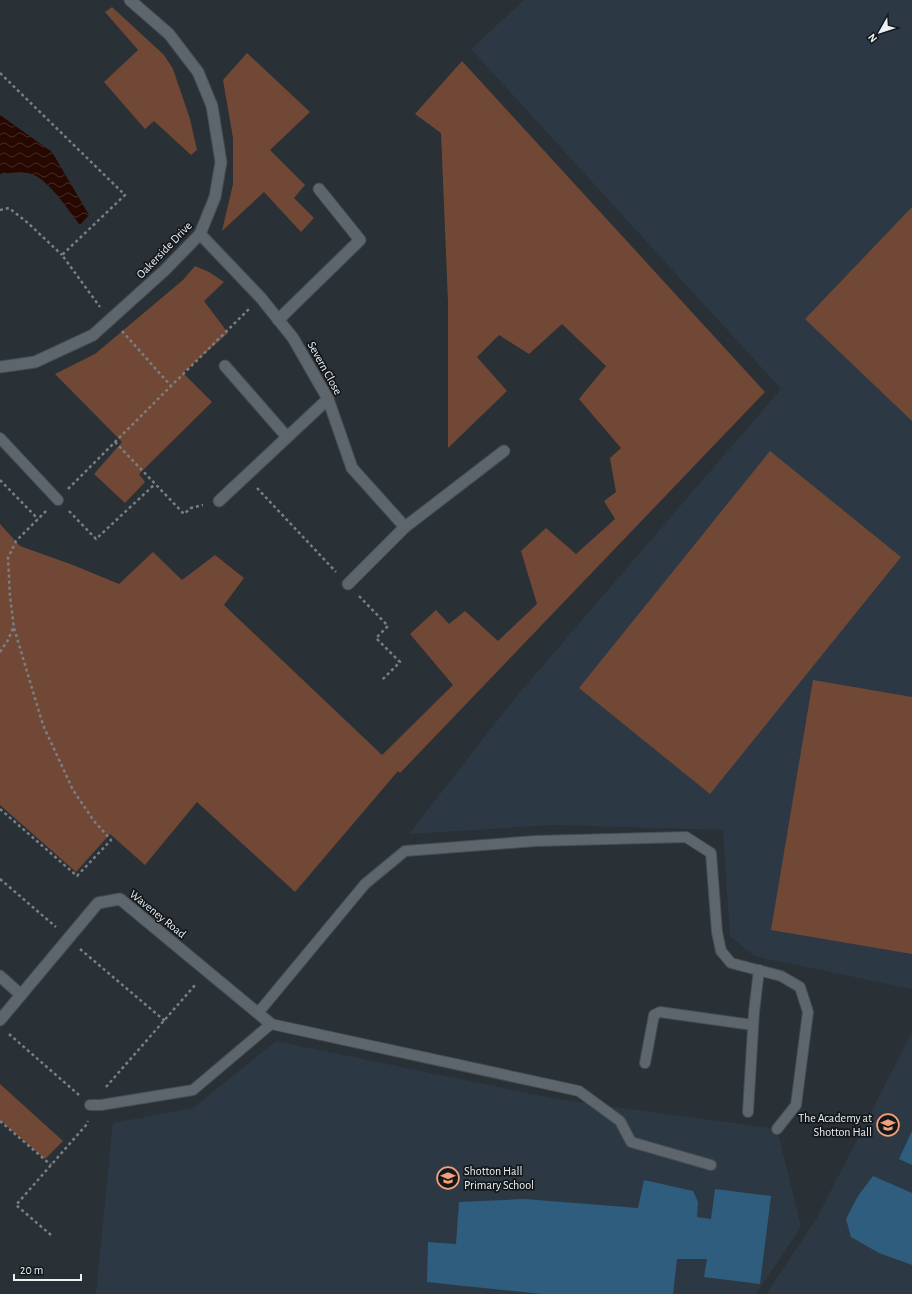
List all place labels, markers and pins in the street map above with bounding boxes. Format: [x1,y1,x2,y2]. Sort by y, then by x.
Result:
place label: The Academy at Shotton Hall [798,1112,872,1138]
school or university icon: The Academy at Shotton Hall [875,1112,901,1138]
school or university icon: Shotton Hall Primary School [435,1165,461,1191]
place label: Shotton Hall Primary School [464,1165,534,1192]

